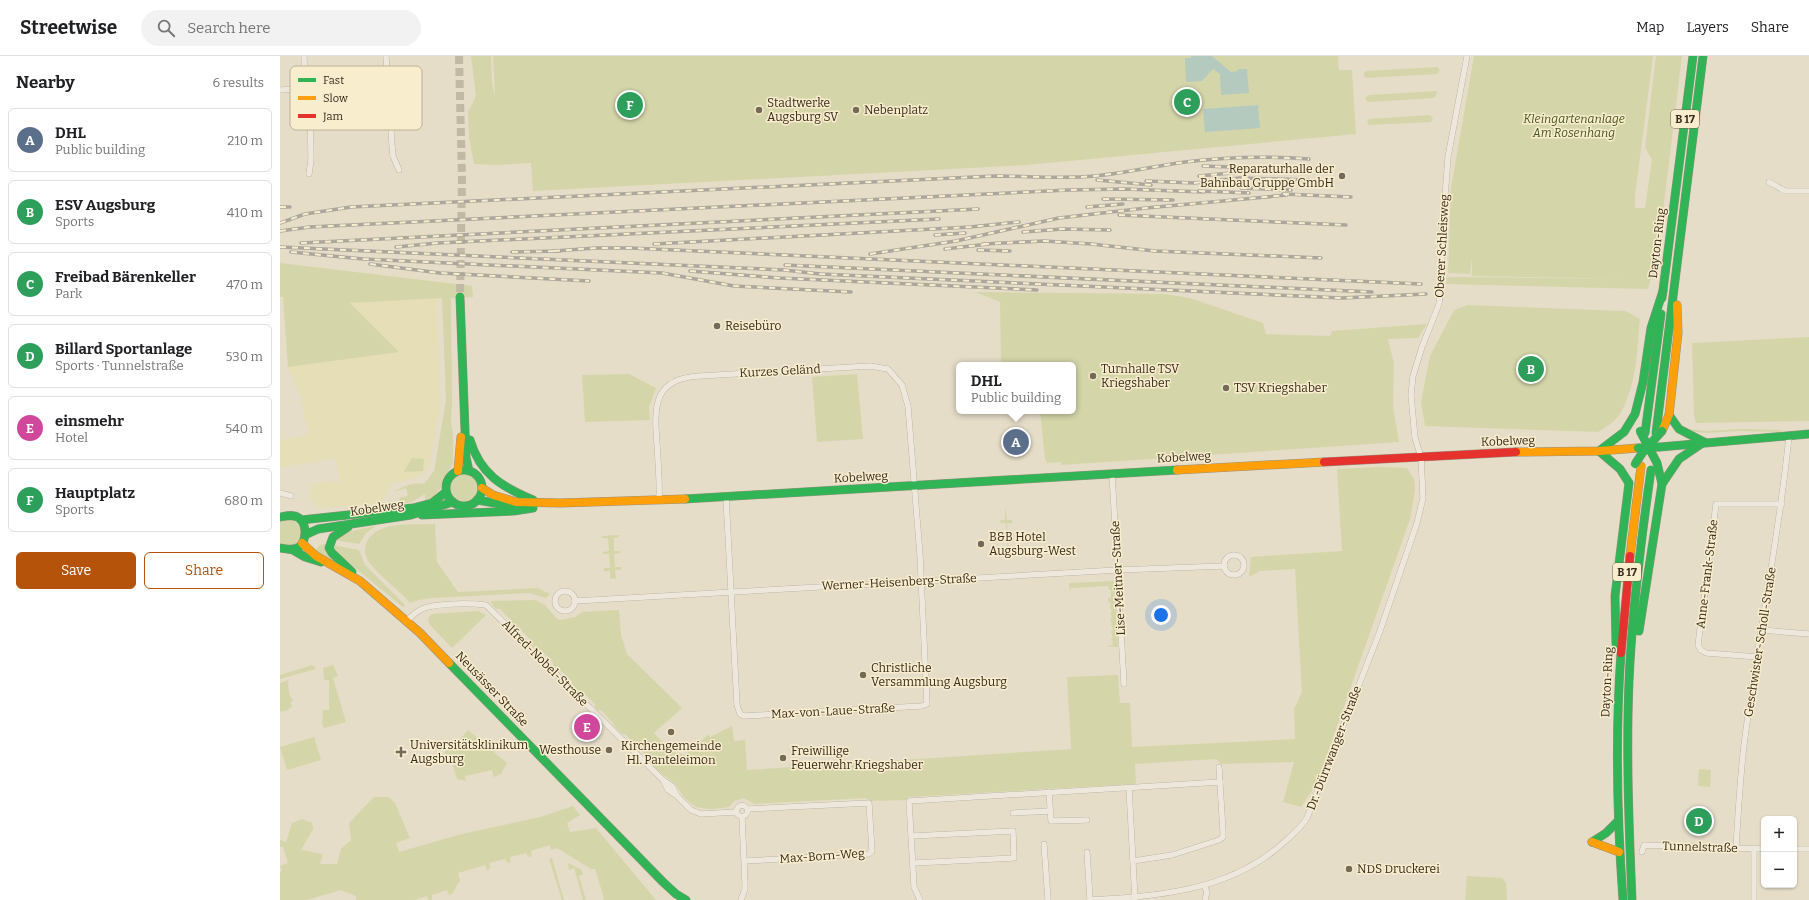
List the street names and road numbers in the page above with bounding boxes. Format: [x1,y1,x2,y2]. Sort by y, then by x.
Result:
road number: B 17 [1671,110,1699,128]
street label: Oberer Schleisweg [1432,193,1452,298]
street label: Dayton-Ring [1646,207,1668,279]
street label: Kurzes Geländ [739,362,821,380]
street label: Kobelweg [1481,433,1536,449]
street label: Kobelweg [1157,449,1212,465]
street label: Kobelweg [834,469,889,485]
street label: Kobelweg [349,497,405,519]
street label: Anne-Frank-Straße [1693,519,1721,629]
street label: Lise-Meitner-Straße [1108,520,1128,636]
road number: B 17 [1613,563,1641,581]
street label: Geschwister-Scholl-Straße [1741,566,1779,718]
street label: Werner-Heisenberg-Straße [821,571,977,593]
street label: Alfred-Nobel-Straße [499,617,591,709]
street label: Dayton-Ring [1598,646,1616,718]
street label: Neusässer Straße [453,649,531,729]
street label: Dr.-Dürrwanger-Straße [1304,684,1364,812]
street label: Max-von-Laue-Straße [771,701,895,721]
street label: Tunnelstraße [1662,839,1738,855]
street label: Max-Born-Weg [779,846,865,866]

